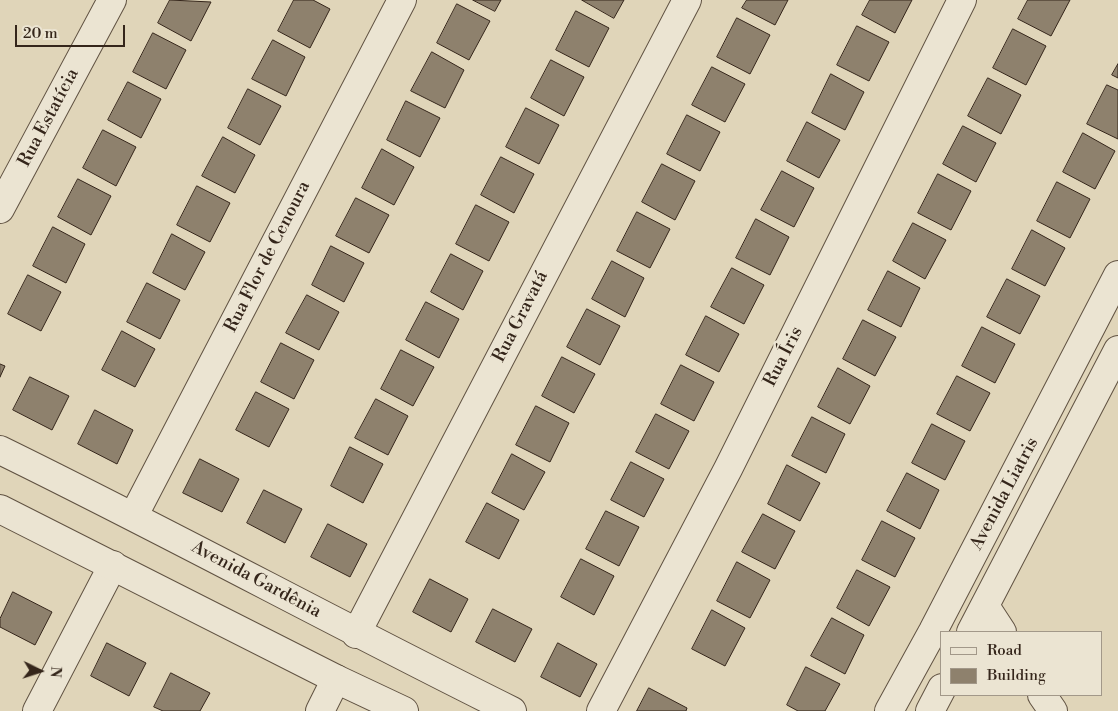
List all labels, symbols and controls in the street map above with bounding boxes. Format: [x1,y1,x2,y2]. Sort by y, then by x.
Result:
scale bar [18,15,128,47]
text: 20 m [23,24,58,43]
street label: Rua Estatícia [14,65,84,171]
street label: Rua Flor de Cenoura [221,178,315,336]
street label: Rua Gravatá [489,268,553,366]
street label: Rua Íris [760,323,808,391]
street label: Avenida Liatris [966,434,1044,554]
street label: Avenida Gardênia [187,537,325,623]
legend [940,631,1103,696]
text: Road [987,641,1022,660]
north arrow [15,646,65,696]
text: N [46,666,64,678]
text: Building [987,666,1046,685]

